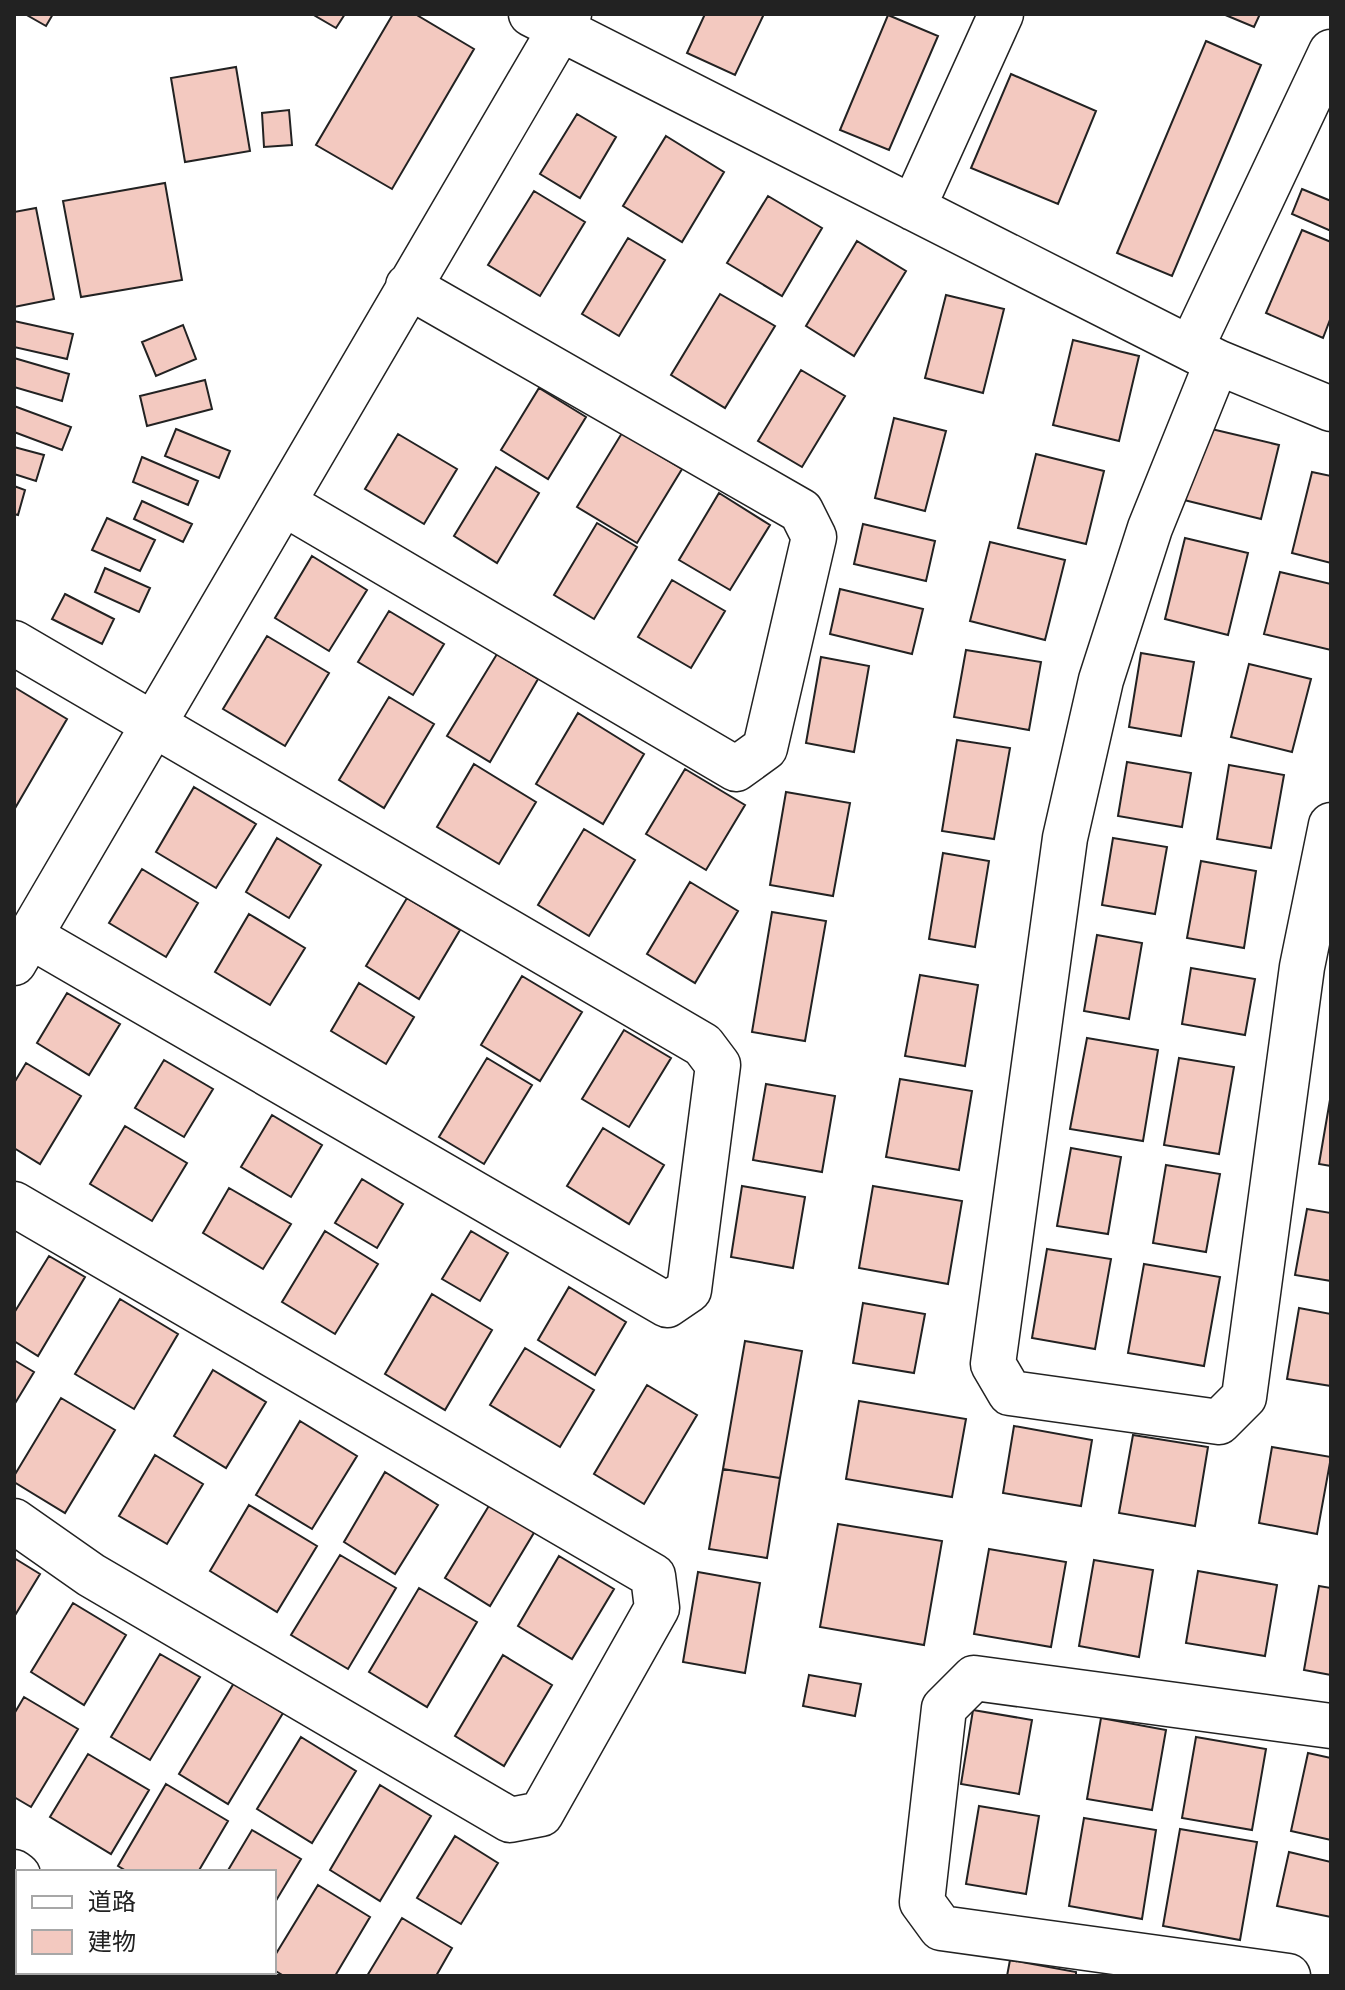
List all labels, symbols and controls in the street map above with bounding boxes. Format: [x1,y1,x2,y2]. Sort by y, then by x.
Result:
legend [16,1870,276,1974]
text: 道路 [88,1889,136,1915]
text: 建物 [88,1930,136,1955]

